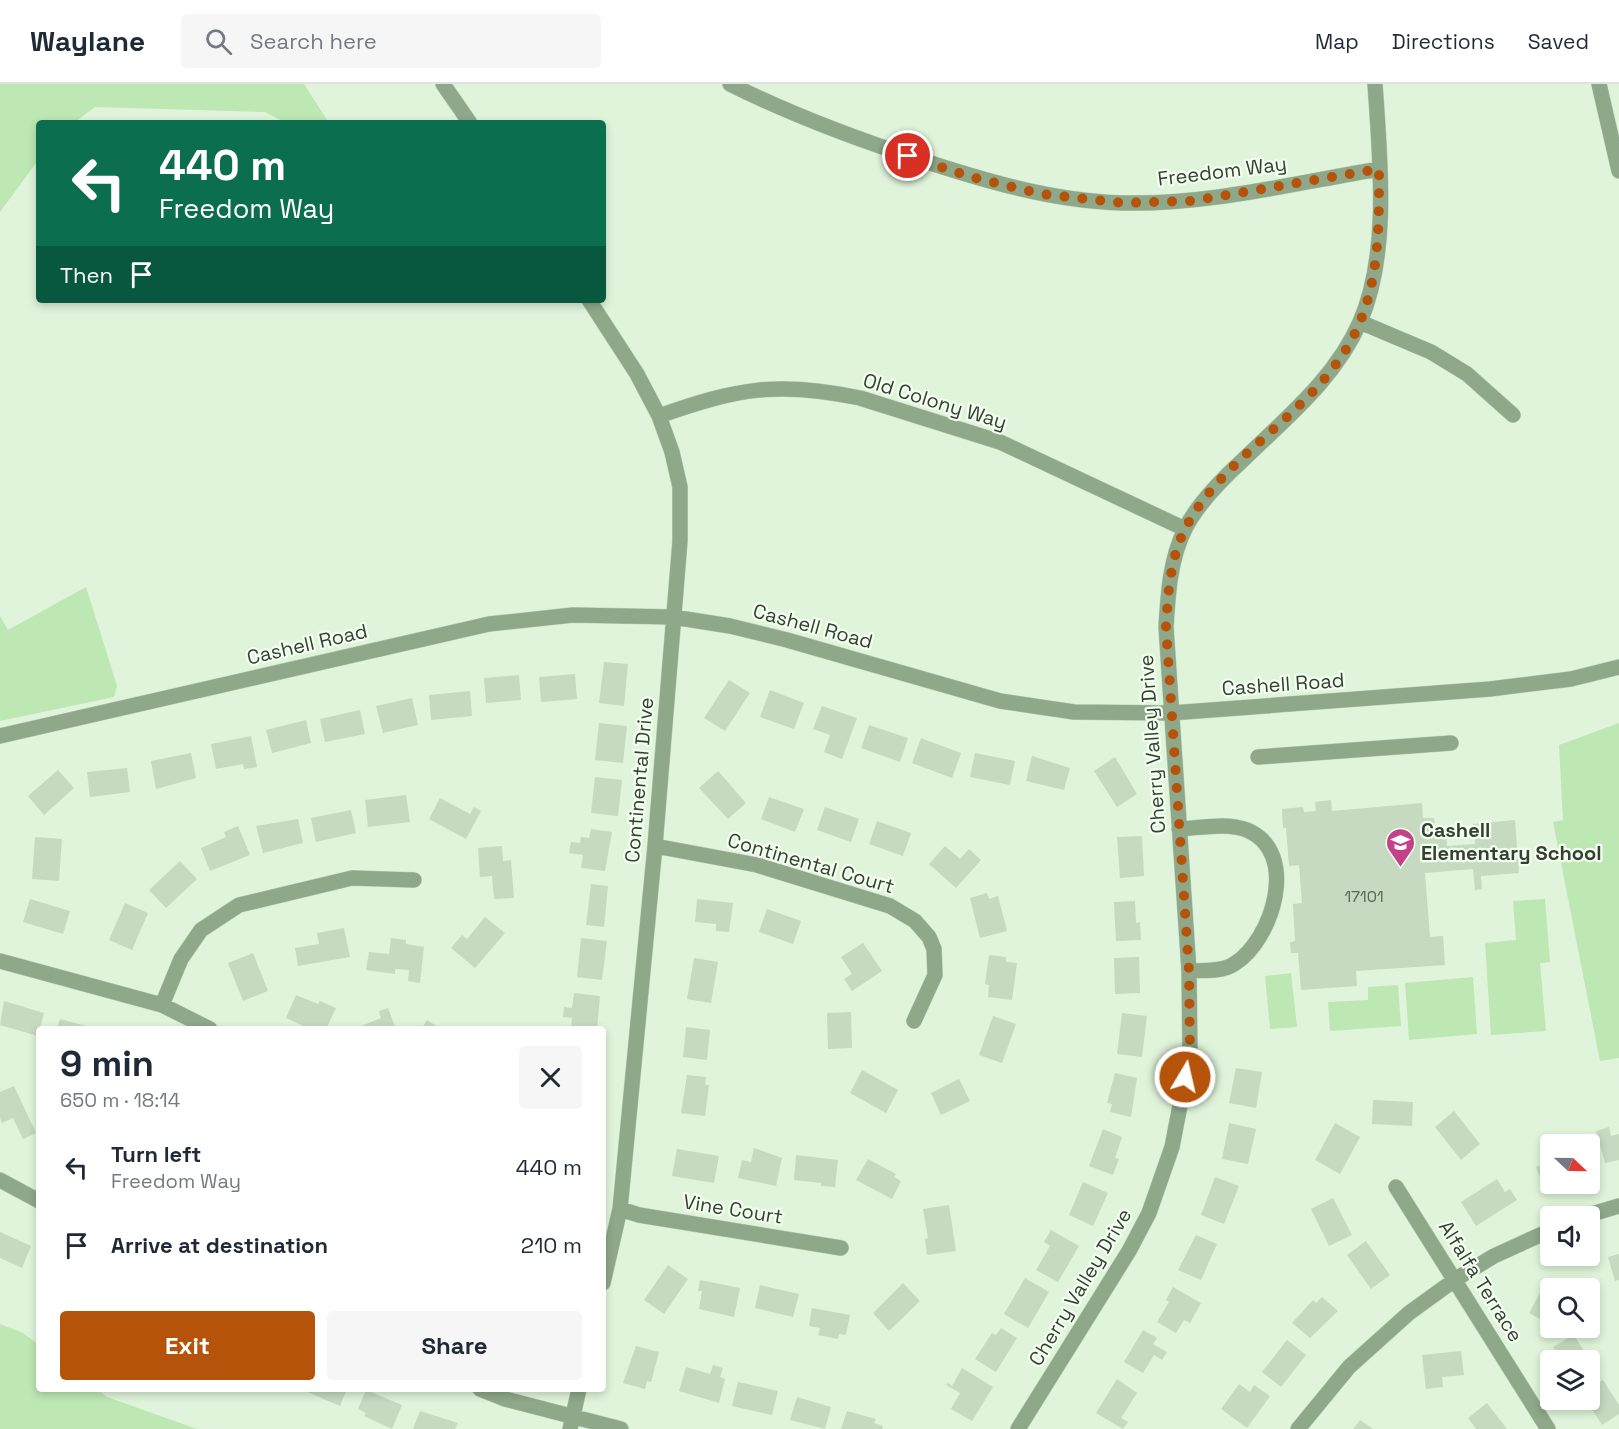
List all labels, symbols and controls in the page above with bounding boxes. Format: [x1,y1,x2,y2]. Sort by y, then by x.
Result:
search box [181,14,601,68]
text: Waylane [30,23,145,59]
icon: search [202,25,235,58]
text: Search here [250,27,377,55]
text: Map [1315,28,1359,55]
text: Directions [1392,28,1495,55]
text: Saved [1528,28,1589,55]
pin [882,130,933,181]
text: 440 m [159,139,286,192]
icon: arrive [891,139,924,172]
icon: left [60,144,138,222]
street label: Freedom Way [1156,150,1288,192]
text: Freedom Way [159,191,334,226]
icon: arrive [125,258,158,291]
text: Then [60,261,113,289]
street label: Old Colony Way [860,367,1010,435]
street label: Cashell Road [750,598,876,654]
street label: Cashell Road [244,618,370,670]
street label: Cherry Valley Drive [1133,654,1171,834]
street label: Cashell Road [1221,667,1345,701]
street label: Continental Drive [619,696,659,864]
place label: Cashell Elementary School [1421,817,1602,866]
school or university icon: Cashell Elementary School [1384,826,1416,868]
street label: Continental Court [725,827,897,899]
house number: 17101 [1344,886,1384,907]
text: 9 min [60,1041,154,1087]
position arrow [1153,1045,1217,1109]
button: close [519,1046,582,1109]
text: 650 m · 18:14 [60,1087,180,1113]
north arrow [1540,1134,1600,1194]
map controls [1540,1134,1600,1410]
text: Turn left [111,1140,201,1168]
icon: left [60,1151,93,1184]
text: 440 m [516,1153,582,1181]
text: Freedom Way [111,1168,241,1194]
street label: Vine Court [681,1188,785,1230]
street label: Cherry Valley Drive [1023,1203,1137,1371]
button: sound [1540,1206,1600,1266]
street label: Alfalfa Terrace [1433,1215,1529,1347]
icon: arrive [60,1229,93,1262]
text: Arrive at destination [111,1231,328,1259]
text: 210 m [521,1231,582,1259]
button: search [1540,1278,1600,1338]
button: Exit [60,1311,315,1380]
button: Share [327,1311,582,1380]
button: layers [1540,1350,1600,1410]

